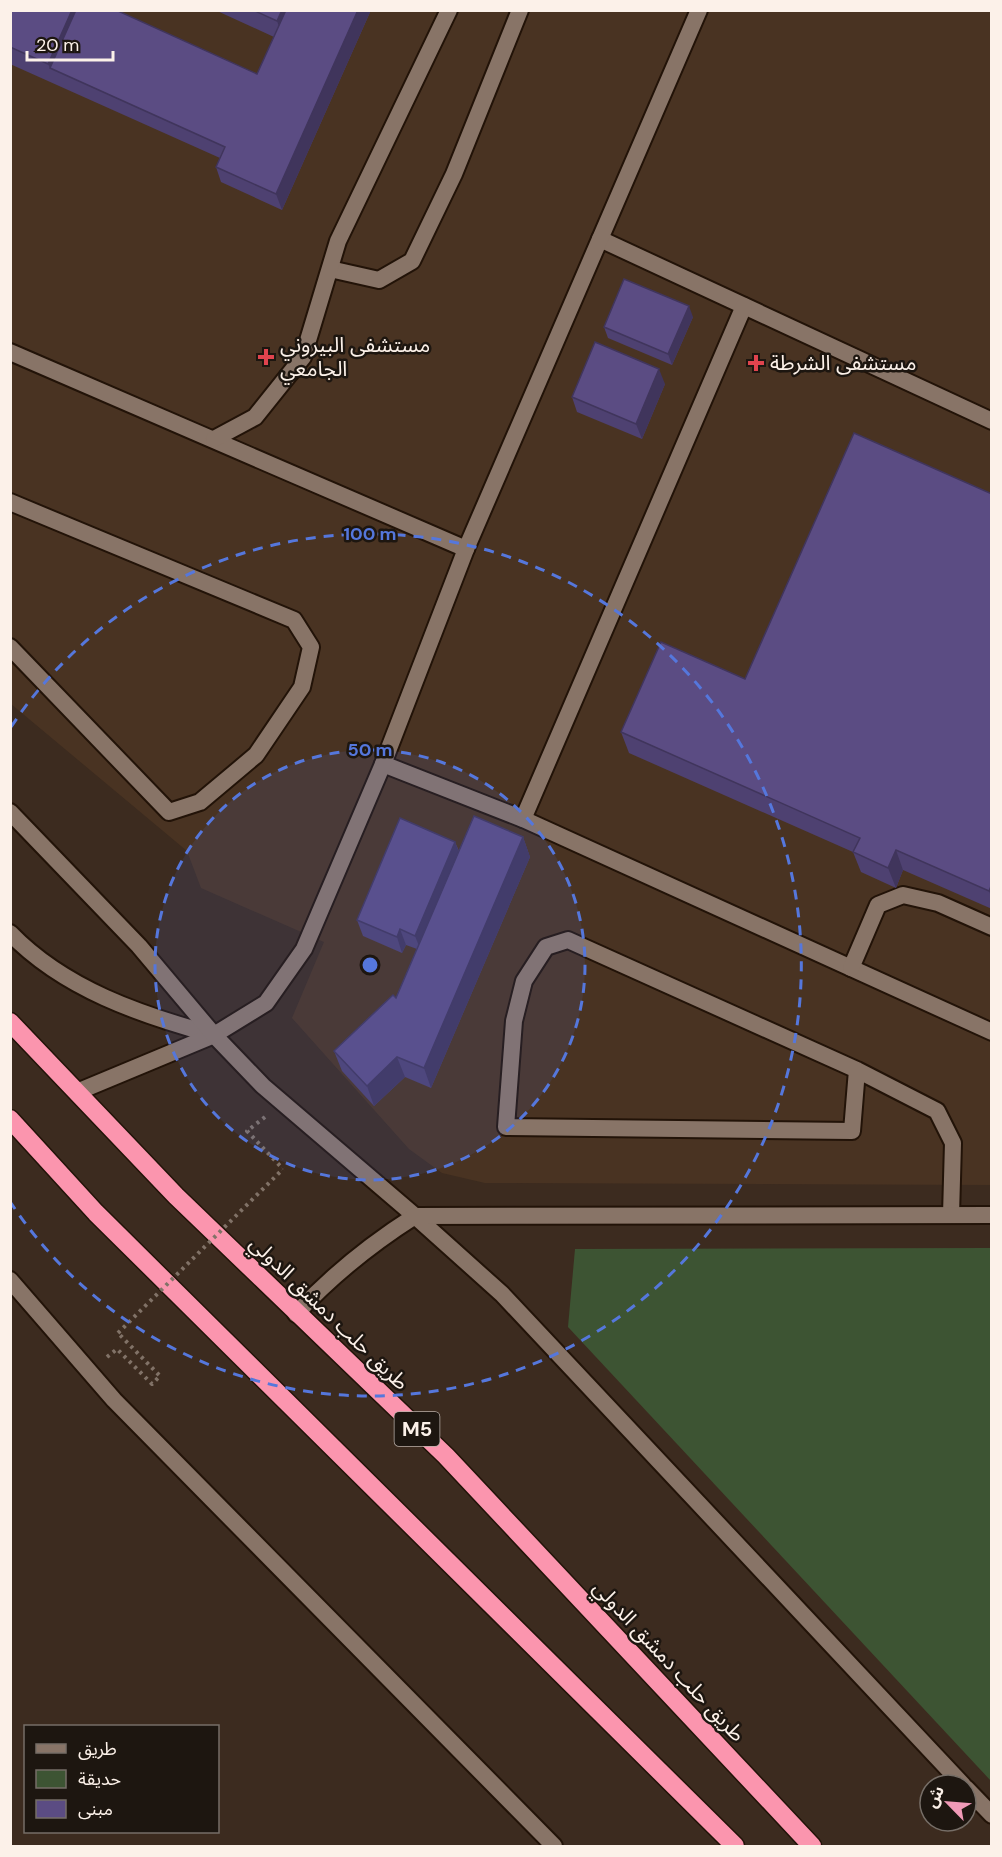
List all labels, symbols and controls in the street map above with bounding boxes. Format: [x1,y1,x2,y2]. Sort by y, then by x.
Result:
scale bar [27,24,112,62]
text: 20 m [36,33,79,57]
place label: مستشفى البيروني الجامعي [280,331,430,385]
marker: مستشفى البيروني الجامعي [257,348,275,366]
place label: مستشفى الشرطة [770,349,916,377]
marker: مستشفى الشرطة [747,354,765,372]
text: 100 m [343,522,397,546]
text: 50 m [347,738,393,762]
centre of rings [360,955,380,975]
street label: طريق حلب دمشق الدولي [242,1230,415,1398]
road number: M5 [394,1412,440,1446]
street label: طريق حلب دمشق الدولي [585,1574,751,1749]
legend [24,1725,219,1833]
text: طريق [78,1737,117,1761]
text: حديقة [78,1767,121,1791]
north arrow [918,1773,978,1833]
text: ش [921,1782,949,1811]
text: مبنى [78,1797,113,1821]

